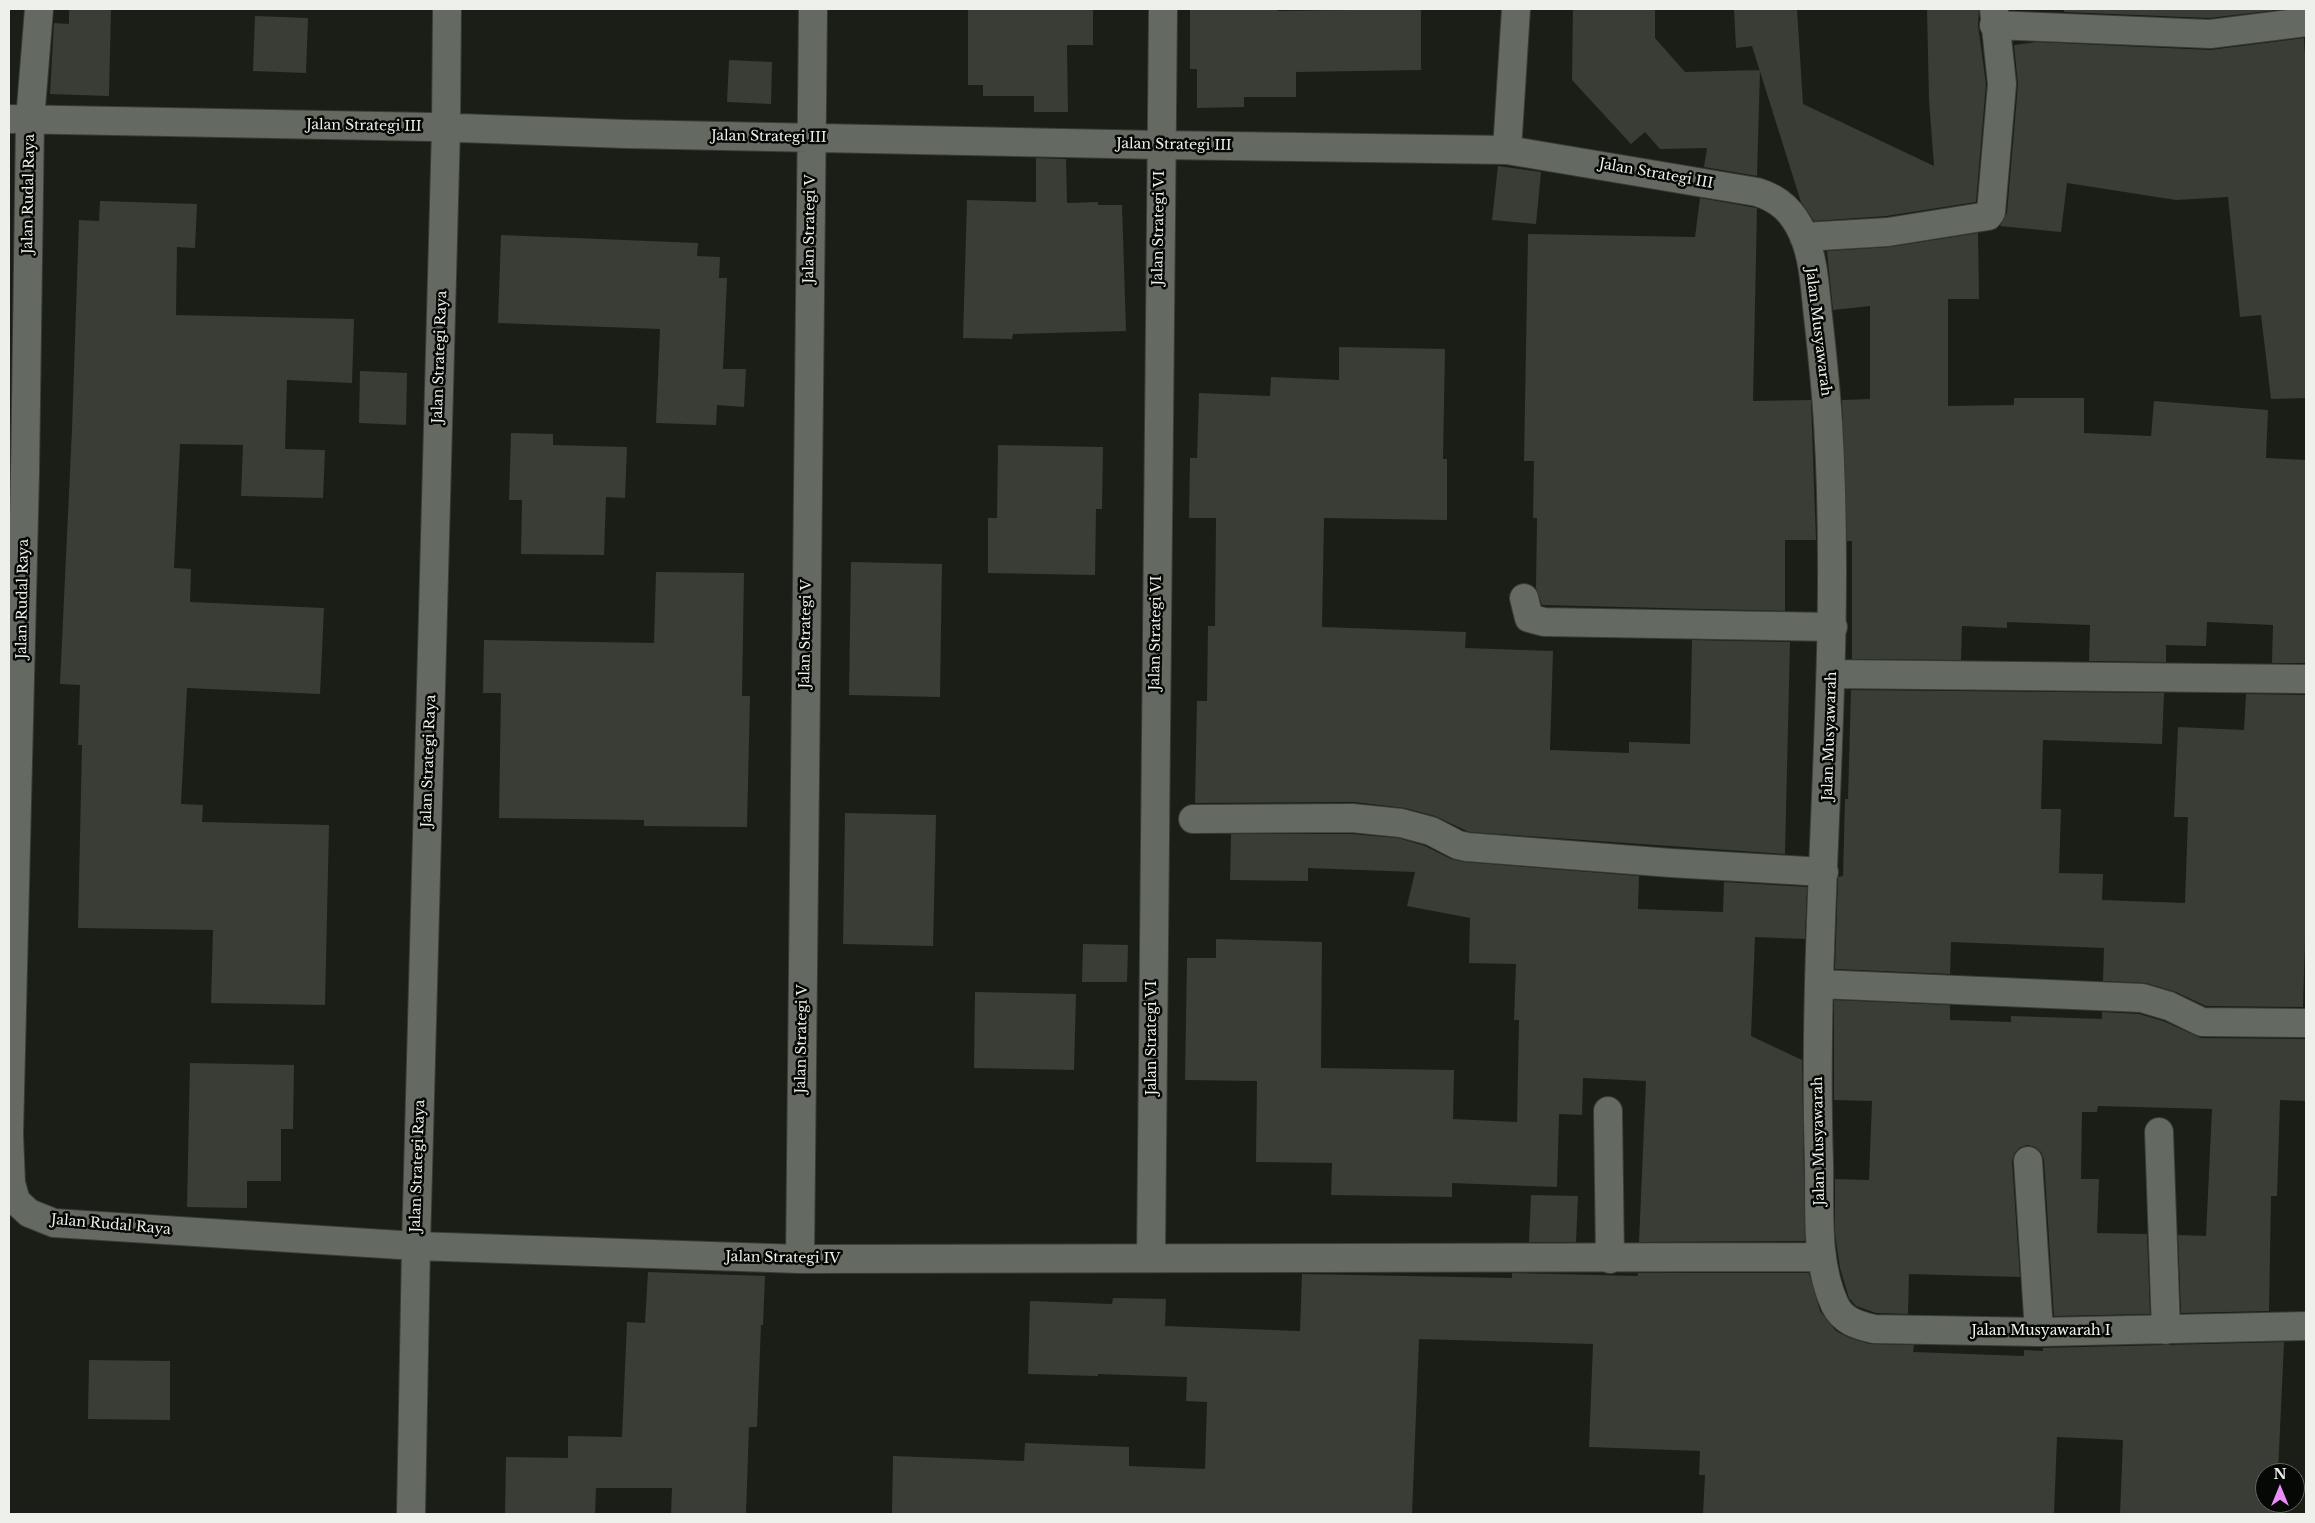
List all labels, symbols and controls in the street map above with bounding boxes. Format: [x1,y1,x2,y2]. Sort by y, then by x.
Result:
street label: Jalan Strategi III [306,117,422,135]
street label: Jalan Strategi III [711,128,827,146]
street label: Jalan Rudal Raya [20,134,38,254]
street label: Jalan Strategi III [1116,136,1232,154]
street label: Jalan Strategi III [1598,156,1714,192]
street label: Jalan Strategi VI [1150,170,1168,286]
street label: Jalan Strategi V [801,174,819,284]
street label: Jalan Musyawarah [1802,267,1834,397]
street label: Jalan Strategi Raya [429,290,451,424]
street label: Jalan Rudal Raya [14,539,32,659]
street label: Jalan Strategi VI [1147,575,1165,691]
street label: Jalan Strategi V [797,579,815,689]
street label: Jalan Musyawarah [1819,671,1841,801]
street label: Jalan Strategi Raya [418,694,440,828]
street label: Jalan Strategi VI [1144,981,1160,1095]
street label: Jalan Strategi V [793,984,811,1094]
street label: Jalan Musyawarah [1809,1076,1829,1206]
street label: Jalan Strategi Raya [407,1099,429,1233]
street label: Jalan Rudal Raya [50,1211,172,1239]
street label: Jalan Strategi IV [725,1249,841,1267]
street label: Jalan Musyawarah I [1971,1323,2111,1339]
north arrow [2255,1463,2305,1513]
text: N [2273,1465,2287,1483]

